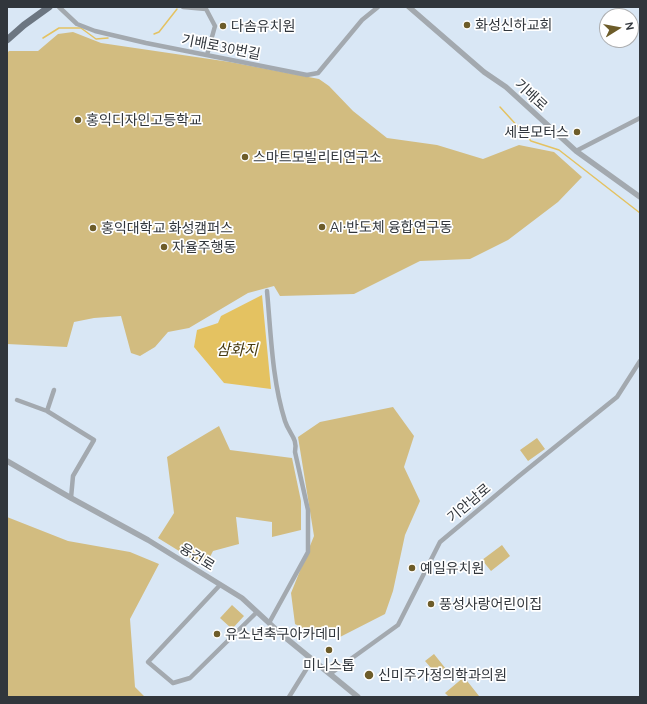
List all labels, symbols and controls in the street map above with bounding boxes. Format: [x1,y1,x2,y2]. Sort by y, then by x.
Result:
north arrow [599,8,639,48]
place label: 화성신하교회 [475,17,552,33]
place label: 다솜유치원 [231,18,295,34]
marker: 화성신하교회 [462,20,472,30]
marker: 다솜유치원 [218,21,228,31]
text: N [623,21,636,31]
street label: 기배로30번길 [180,31,262,63]
street label: 기배로 [511,76,551,114]
place label: 홍익디자인고등학교 [86,112,202,128]
marker: 홍익디자인고등학교 [73,115,83,125]
place label: 세븐모터스 [505,124,569,140]
marker: 세븐모터스 [572,127,582,137]
place label: 스마트모빌리티연구소 [253,149,382,165]
marker: 스마트모빌리티연구소 [240,152,250,162]
place label: AI·반도체 융합연구동 [330,219,452,235]
place label: 홍익대학교 화성캠퍼스 [101,220,233,236]
marker: AI·반도체 융합연구동 [317,222,327,232]
marker: 홍익대학교 화성캠퍼스 [88,223,98,233]
place label: 자율주행동 [172,239,236,255]
marker: 자율주행동 [159,242,169,252]
water label: 삼화지 [216,341,258,359]
street label: 기안남로 [444,480,494,526]
street label: 융건로 [176,540,218,574]
place label: 예일유치원 [420,560,484,576]
marker: 예일유치원 [407,563,417,573]
place label: 풍성사랑어린이집 [439,596,542,612]
marker: 풍성사랑어린이집 [426,599,436,609]
place label: 유소년축구아카데미 [225,626,341,642]
marker: 유소년축구아카데미 [212,629,222,639]
marker: 미니스톱 [324,645,334,655]
place label: 미니스톱 [303,657,355,673]
place label: 신미주가정의학과의원 [378,667,507,683]
marker: 신미주가정의학과의원 [363,669,375,681]

